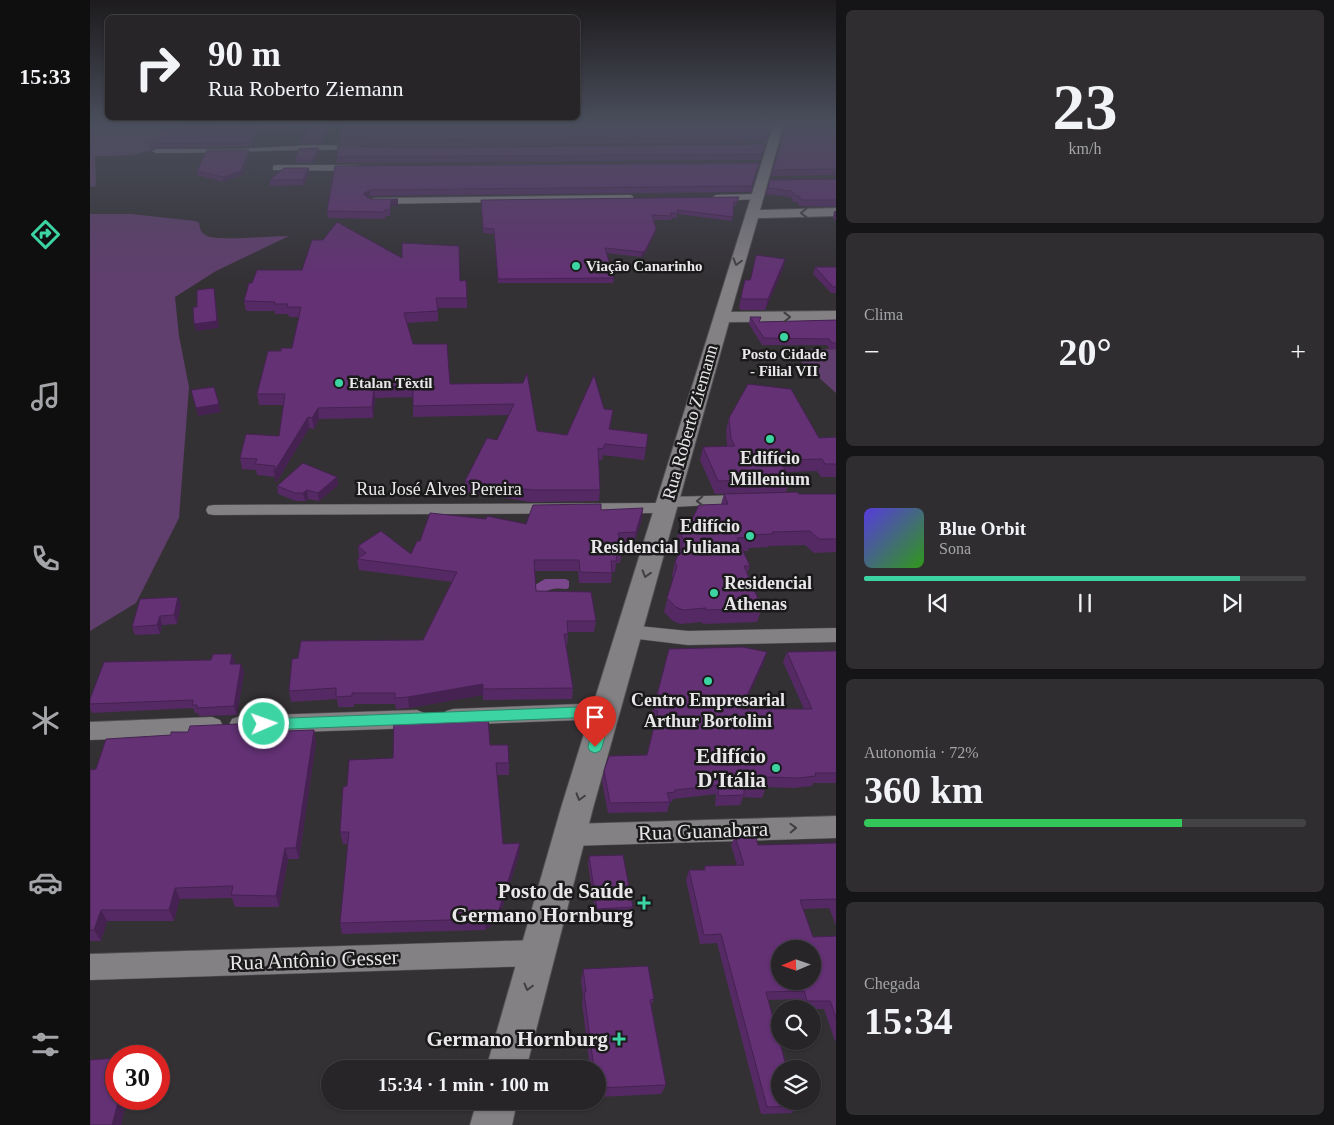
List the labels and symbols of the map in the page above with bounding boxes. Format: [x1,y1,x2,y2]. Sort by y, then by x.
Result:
one-way arrow [800,208,808,218]
one-way arrow [732,257,743,266]
place label: Viação Canarinho [586,258,703,274]
marker: Viação Canarinho [570,260,582,272]
one-way arrow [784,312,792,322]
marker: Posto Cidade - Filial VII [778,331,790,343]
street label: Rua Roberto Ziemann [658,342,722,502]
place label: Posto Cidade - Filial VII [742,346,827,379]
place label: Etalan Têxtil [349,375,432,391]
marker: Etalan Têxtil [333,377,345,389]
marker: Edifício Millenium [764,433,776,445]
place label: Edifício Millenium [730,448,810,489]
street label: Rua José Alves Pereira [356,479,522,499]
one-way arrow [696,496,704,506]
place label: Edifício Residencial Juliana [590,516,740,557]
marker: Edifício Residencial Juliana [744,530,756,542]
one-way arrow [641,569,651,577]
place label: Residencial Athenas [724,573,812,614]
marker: Residencial Athenas [708,587,720,599]
marker: Centro Empresarial Arthur Bortolini [702,675,714,687]
place label: Centro Empresarial Arthur Bortolini [631,690,785,731]
pin [574,696,616,747]
position arrow [237,697,289,749]
place label: Edifício D'Itália [696,744,766,792]
marker: Edifício D'Itália [770,762,782,774]
one-way arrow [576,792,586,800]
street label: Rua Guanabara [638,817,769,845]
one-way arrow [790,823,797,833]
place label: Posto de Saúde Germano Hornburg [452,879,633,927]
marker: Posto de Saúde Germano Hornburg [637,896,651,910]
north arrow [771,940,821,990]
street label: Rua Antônio Gesser [229,945,399,975]
one-way arrow [523,983,534,992]
place label: Germano Hornburg [427,1027,608,1051]
marker: Germano Hornburg [612,1032,626,1046]
speed limit sign: 30 [105,1045,170,1110]

